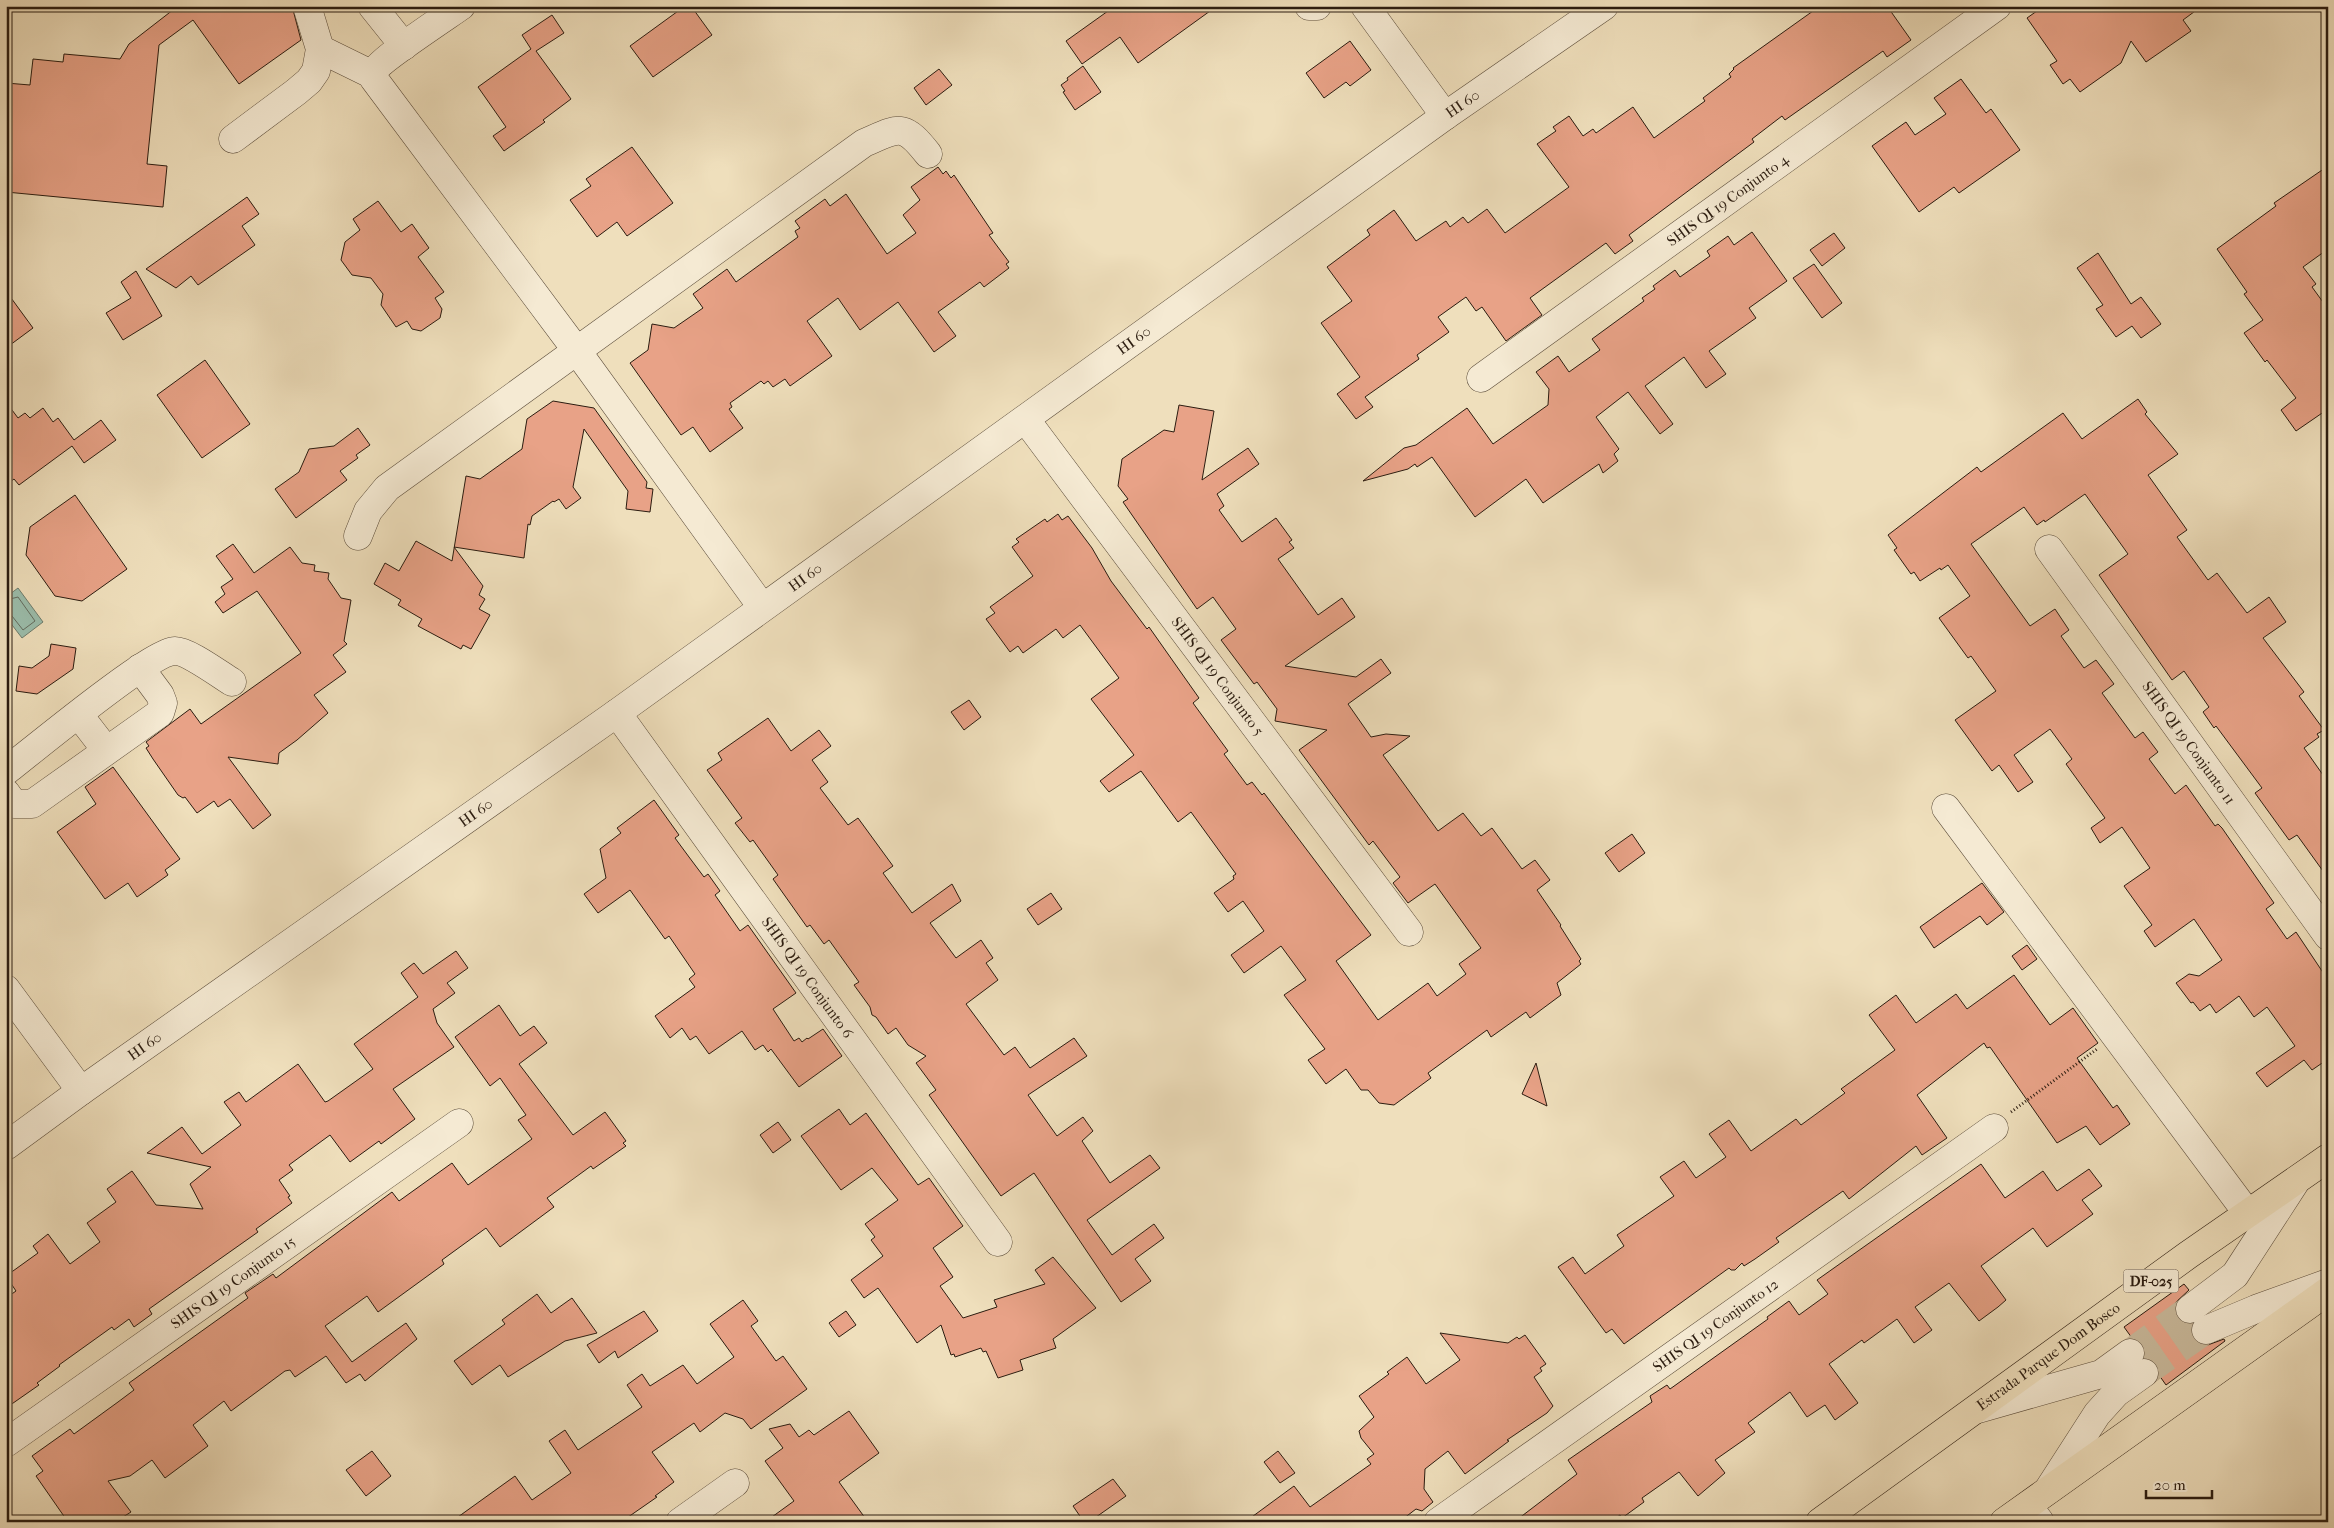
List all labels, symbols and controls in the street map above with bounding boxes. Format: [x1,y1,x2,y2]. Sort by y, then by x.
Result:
street label: HI 60 [1442,86,1483,122]
street label: SHIS QI 19 Conjunto 4 [1663,150,1793,250]
street label: HI 60 [1113,322,1154,359]
street label: HI 60 [785,559,826,595]
street label: SHIS QI 19 Conjunto 5 [1168,613,1268,739]
street label: SHIS QI 19 Conjunto 11 [2138,678,2239,808]
street label: HI 60 [455,795,496,831]
street label: SHIS QI 19 Conjunto 6 [758,913,858,1042]
street label: HI 60 [124,1028,165,1064]
street label: SHIS QI 19 Conjunto 15 [167,1232,299,1333]
road number: DF-025 [2124,1270,2178,1292]
street label: SHIS QI 19 Conjunto 12 [1649,1275,1782,1376]
street label: Estrada Parque Dom Bosco [1973,1298,2124,1414]
scale bar [2146,1468,2213,1500]
text: 20 m [2154,1476,2186,1494]

